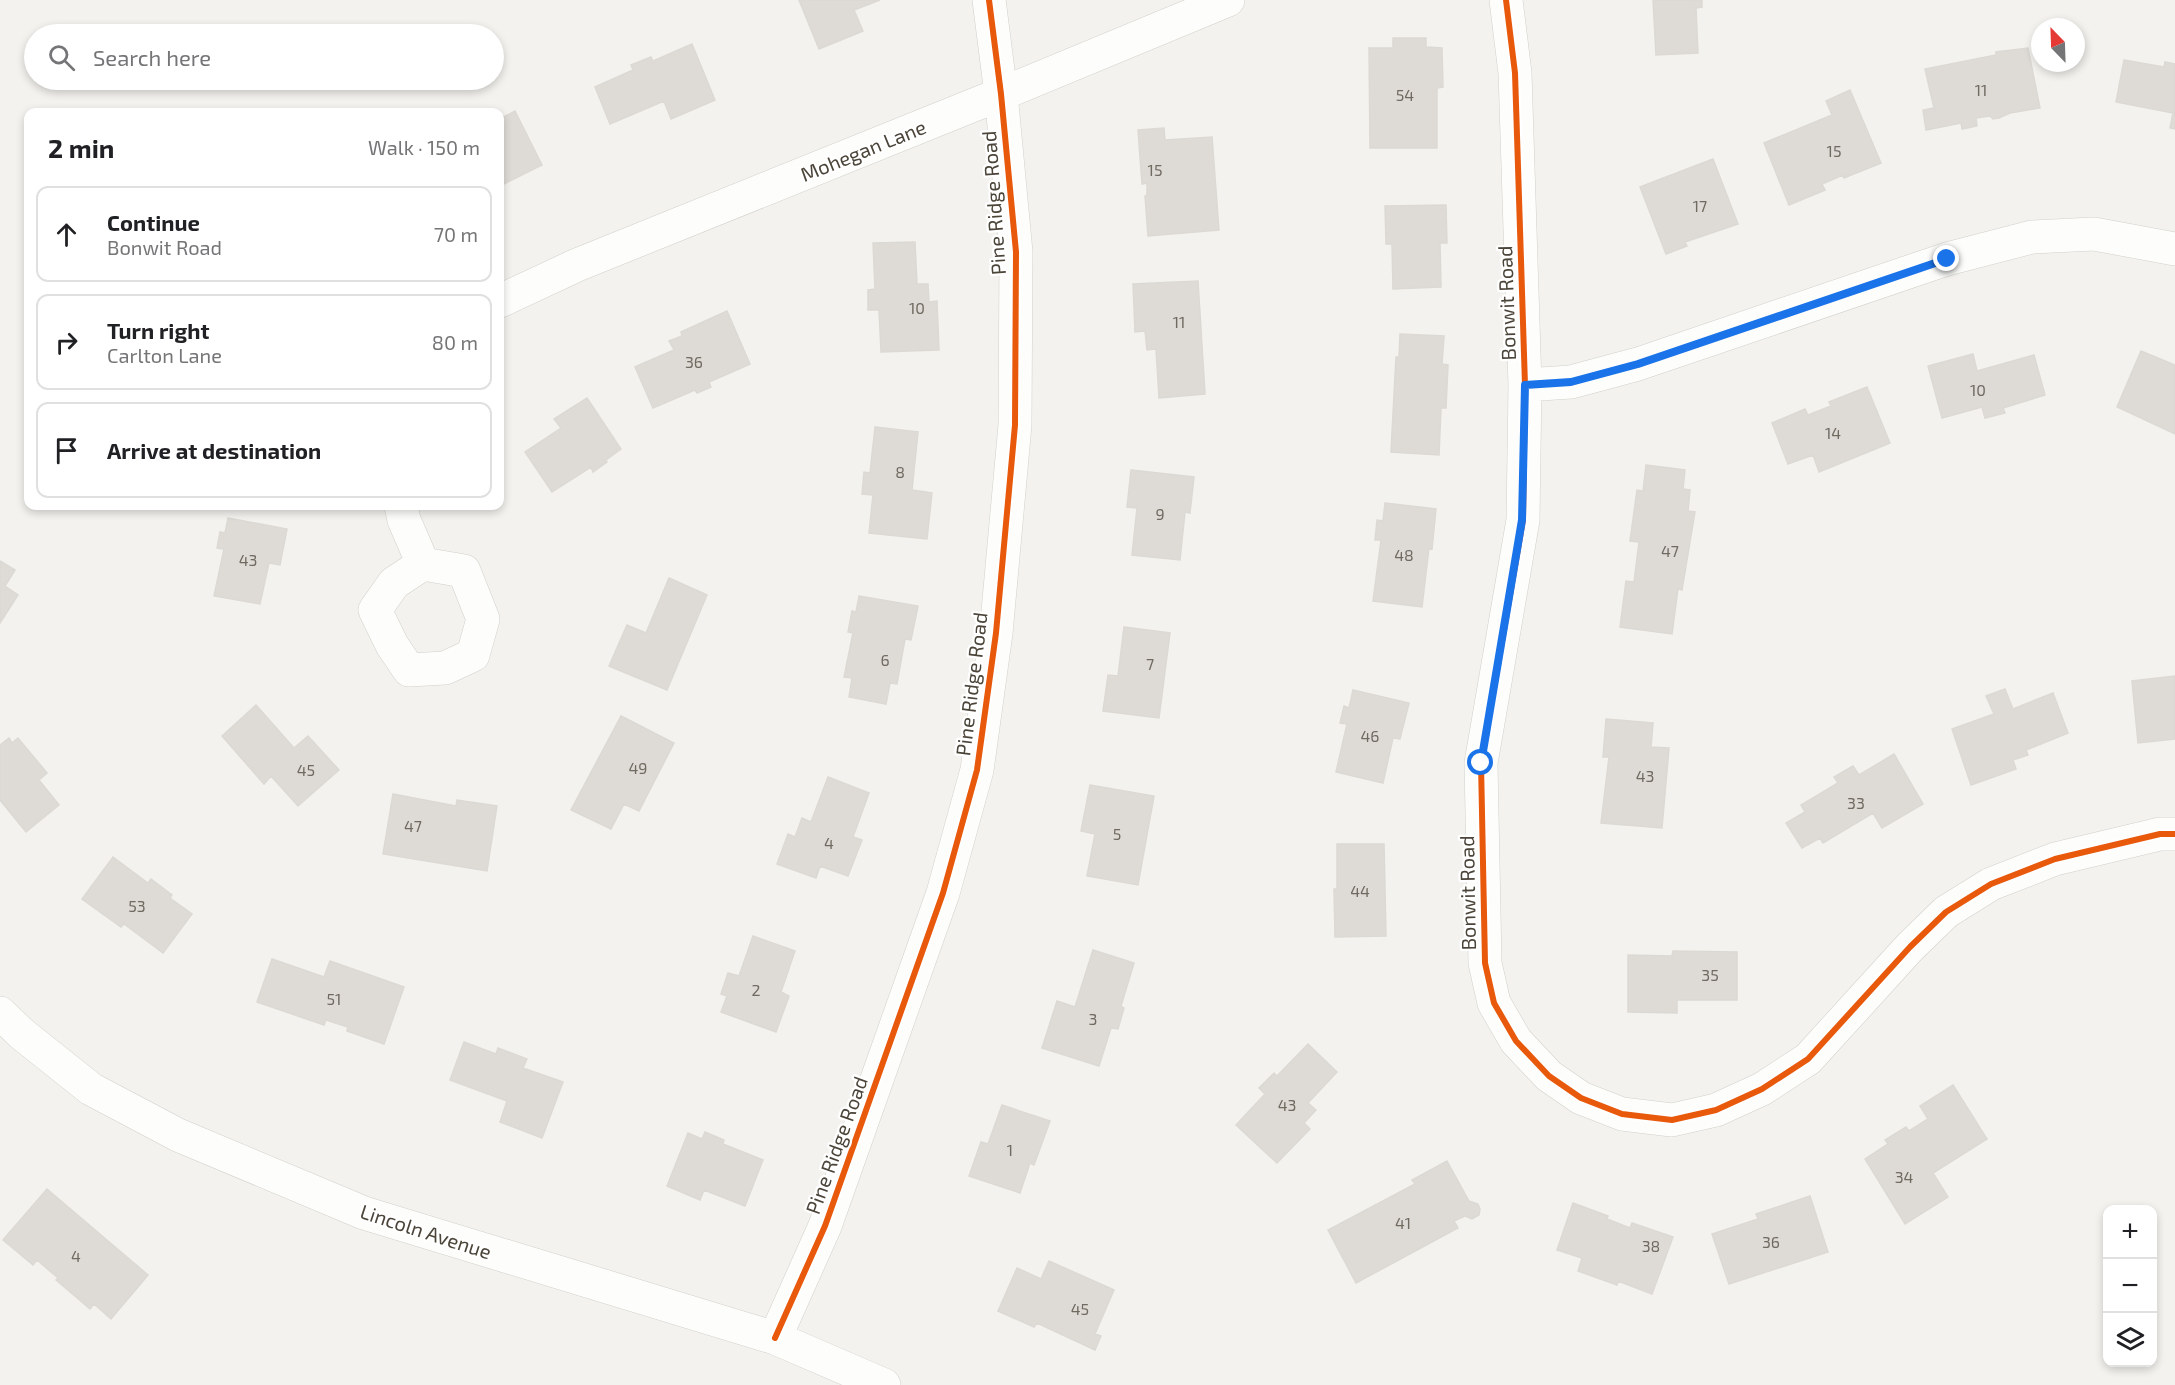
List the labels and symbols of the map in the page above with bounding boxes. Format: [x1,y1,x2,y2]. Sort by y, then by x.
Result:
north arrow [2031,18,2085,72]
house number: 11 [1975,80,1987,99]
house number: 54 [1396,85,1414,104]
street label: Mohegan Lane [797,114,929,186]
street label: Pine Ridge Road [976,130,1010,276]
house number: 15 [1827,141,1841,160]
house number: 15 [1148,160,1162,179]
house number: 17 [1693,196,1707,215]
street label: Bonwit Road [1492,245,1520,361]
route end [1933,245,1959,271]
house number: 10 [909,298,925,317]
house number: 11 [1173,312,1185,331]
house number: 36 [685,352,703,371]
house number: 10 [1970,380,1986,399]
house number: 14 [1825,423,1841,442]
house number: 8 [895,462,905,481]
house number: 9 [1155,504,1165,523]
house number: 47 [1661,541,1679,560]
house number: 48 [1394,545,1414,564]
house number: 43 [239,550,257,569]
street label: Pine Ridge Road [950,611,992,757]
house number: 6 [880,650,890,669]
house number: 7 [1146,654,1154,673]
house number: 46 [1361,726,1380,745]
route start [1467,749,1493,775]
house number: 49 [629,758,648,777]
house number: 45 [297,760,315,779]
house number: 43 [1636,766,1654,785]
house number: 33 [1847,793,1865,812]
house number: 47 [404,816,422,835]
house number: 5 [1113,824,1121,843]
house number: 4 [824,833,834,852]
street label: Bonwit Road [1454,835,1480,951]
house number: 44 [1350,881,1370,900]
house number: 53 [128,896,146,915]
house number: 35 [1701,965,1719,984]
house number: 2 [752,980,761,999]
house number: 51 [327,989,341,1008]
house number: 3 [1089,1009,1097,1028]
street label: Pine Ridge Road [800,1073,872,1217]
house number: 43 [1278,1095,1296,1114]
house number: 1 [1007,1140,1013,1159]
house number: 34 [1895,1167,1914,1186]
street label: Lincoln Avenue [357,1199,495,1263]
house number: 41 [1395,1213,1411,1232]
house number: 36 [1762,1232,1780,1251]
house number: 38 [1642,1236,1660,1255]
house number: 4 [71,1246,81,1265]
house number: 45 [1071,1299,1089,1318]

